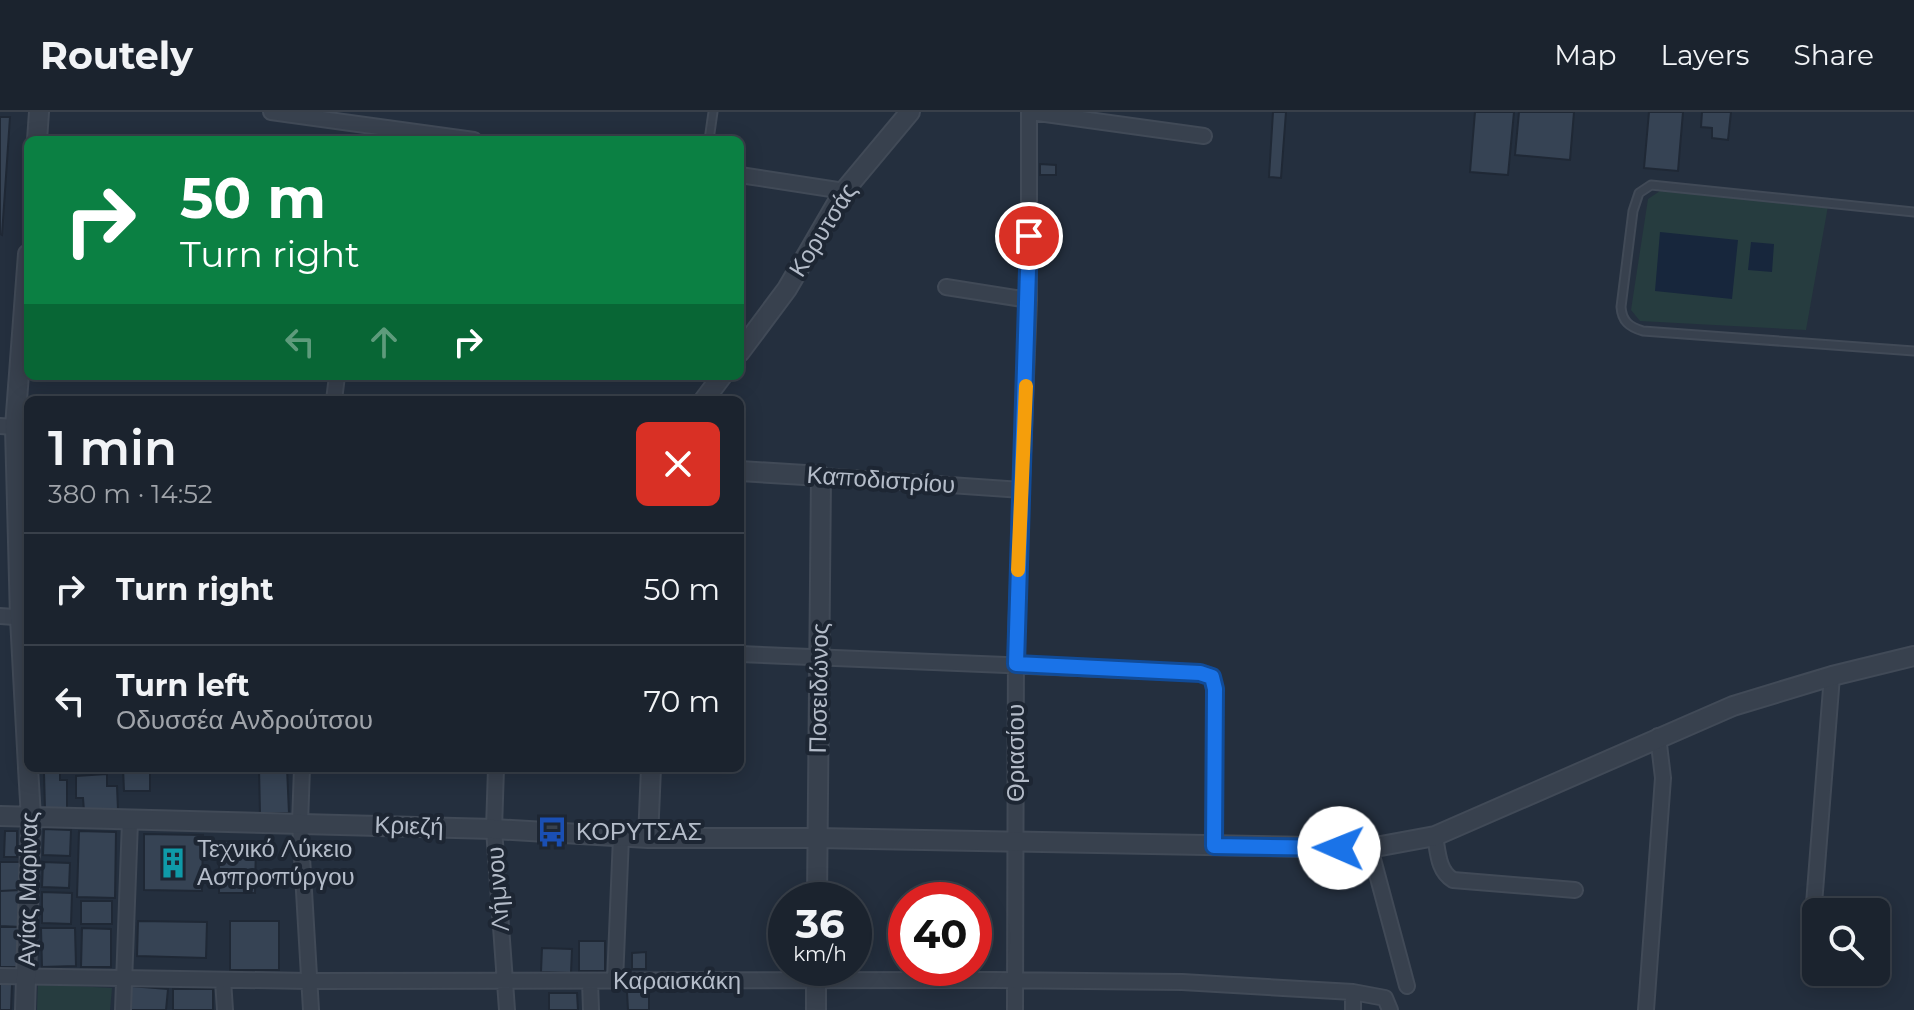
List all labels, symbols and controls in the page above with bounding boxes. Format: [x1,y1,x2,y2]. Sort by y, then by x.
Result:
text: Routely [40,32,193,79]
text: Map [1554,38,1617,72]
text: Layers [1661,38,1750,72]
text: Share [1794,38,1874,72]
text: 50 m [180,164,326,232]
icon: right [48,168,152,272]
street label: Κορυτσάς [782,177,863,282]
pin [995,202,1063,270]
icon: arrive [1007,214,1051,258]
text: Turn right [180,232,360,276]
icon: left [278,320,322,364]
icon: ahead [362,320,406,364]
icon: right [446,320,490,364]
text: 1 min [48,419,177,477]
button: close [636,422,720,506]
street label: Καποδιστρίου [806,460,956,499]
text: 380 m · 14:52 [48,478,213,510]
icon: right [48,567,92,611]
text: Turn right [116,571,273,608]
text: 50 m [643,571,720,608]
street label: Ποσειδώνος [803,622,834,754]
text: Turn left [116,667,249,704]
icon: left [48,679,92,723]
text: 70 m [643,683,720,720]
text: Οδυσσέα Ανδρούτσου [116,704,373,736]
street label: Θριασίου [1001,704,1030,802]
position arrow [1297,806,1381,890]
street label: Κριεζή [374,810,444,841]
street label: Αγίας Μαρίνας [12,811,43,967]
bus stop icon: ΚΟΡΥΤΣΑΣ [535,815,569,849]
place label: ΚΟΡΥΤΣΑΣ [576,817,702,846]
place label: Τεχνικό Λύκειο Ασπροπύργου [197,834,355,891]
building icon: Τεχνικό Λύκειο Ασπροπύργου [156,846,190,880]
street label: Λήμνου [480,846,515,932]
speed limit sign: 40 [888,882,992,986]
map controls [1802,898,1890,986]
button: search [1802,898,1890,986]
text: 36 [795,899,845,948]
text: km/h [793,942,847,966]
street label: Καραισκάκη [613,966,741,995]

